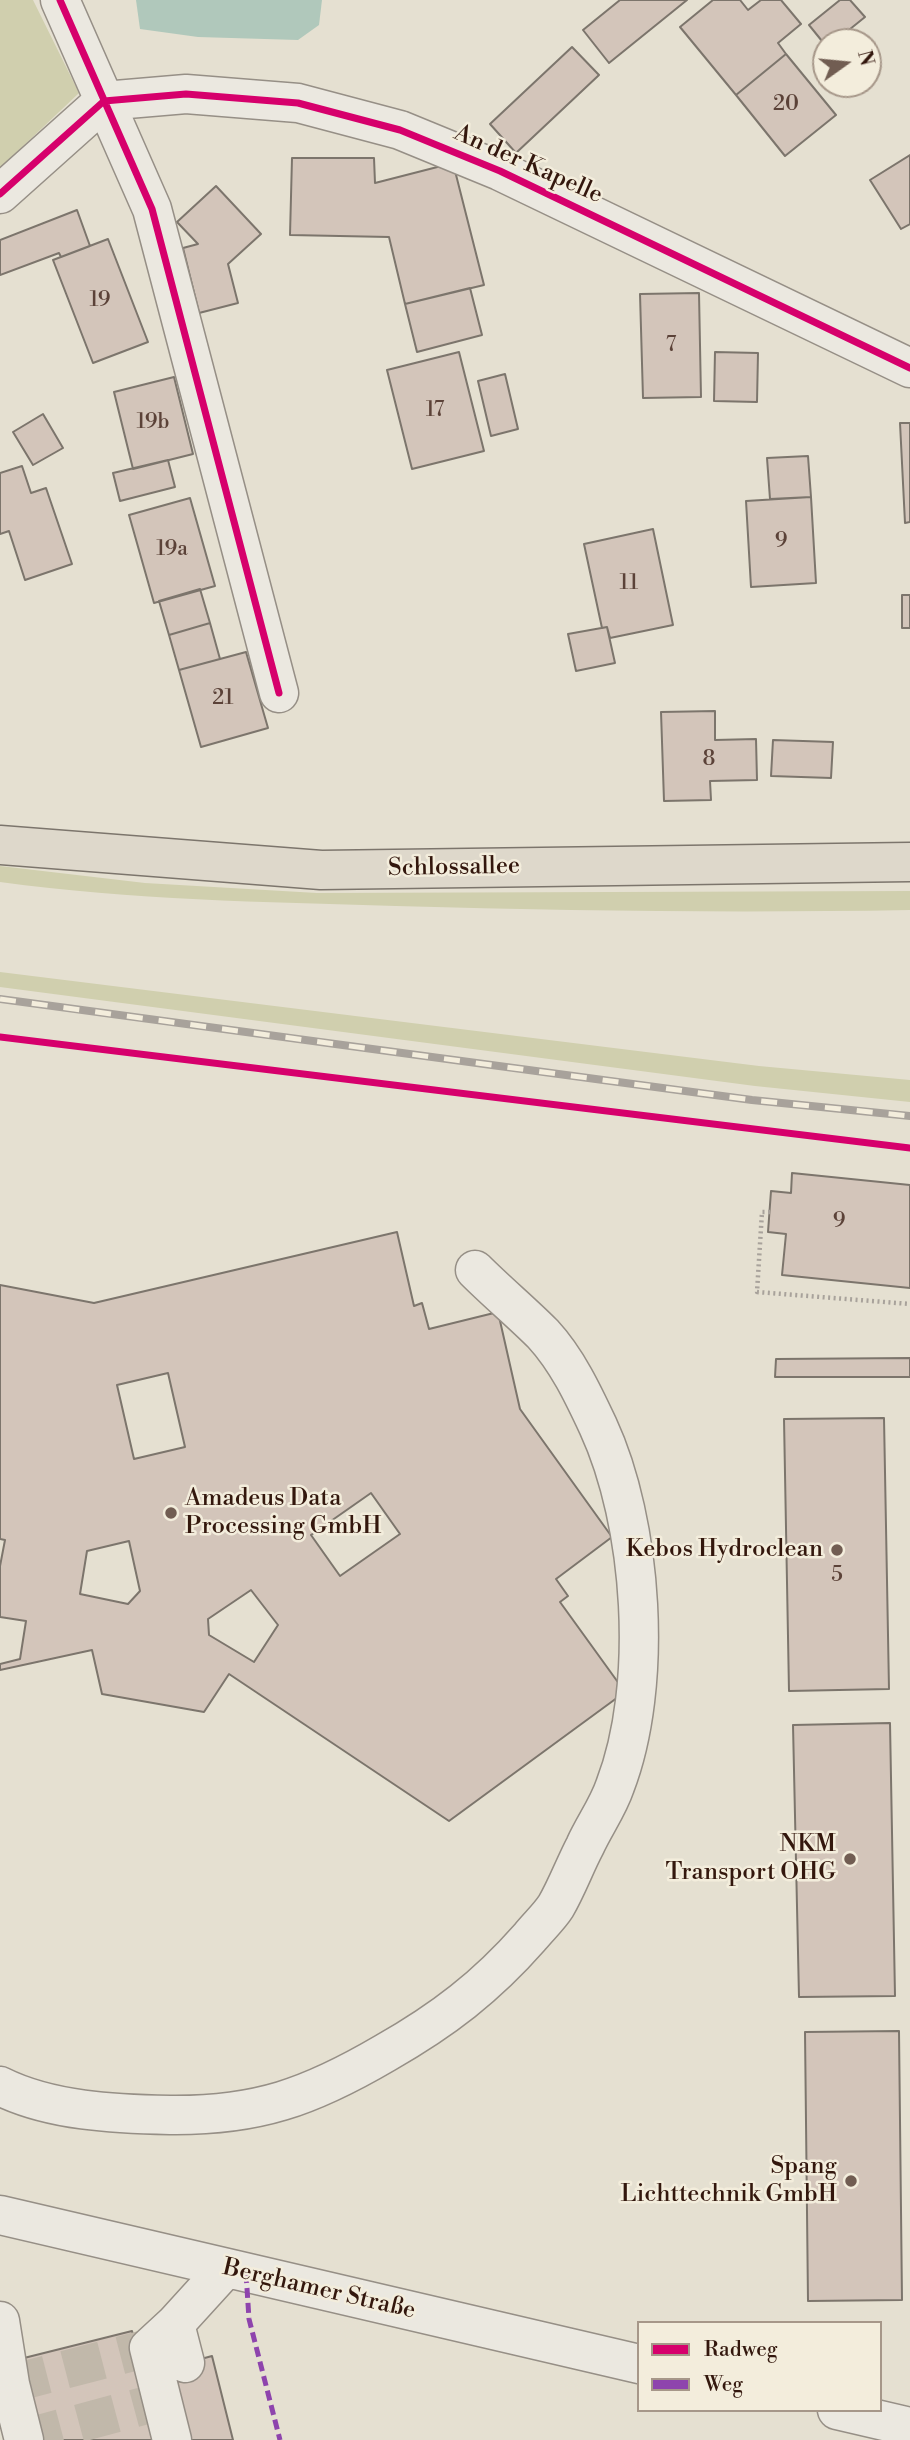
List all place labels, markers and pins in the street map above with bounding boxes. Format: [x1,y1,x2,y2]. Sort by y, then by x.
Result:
place label: Amadeus Data Processing GmbH [185,1485,381,1541]
marker: Amadeus Data Processing GmbH [163,1505,179,1521]
place label: Kebos Hydroclean [626,1536,823,1564]
marker: Kebos Hydroclean [829,1542,845,1558]
place label: NKM Transport OHG [665,1831,836,1887]
marker: NKM Transport OHG [842,1851,858,1867]
place label: Spang Lichttechnik GmbH [620,2153,837,2209]
marker: Spang Lichttechnik GmbH [843,2173,859,2189]

